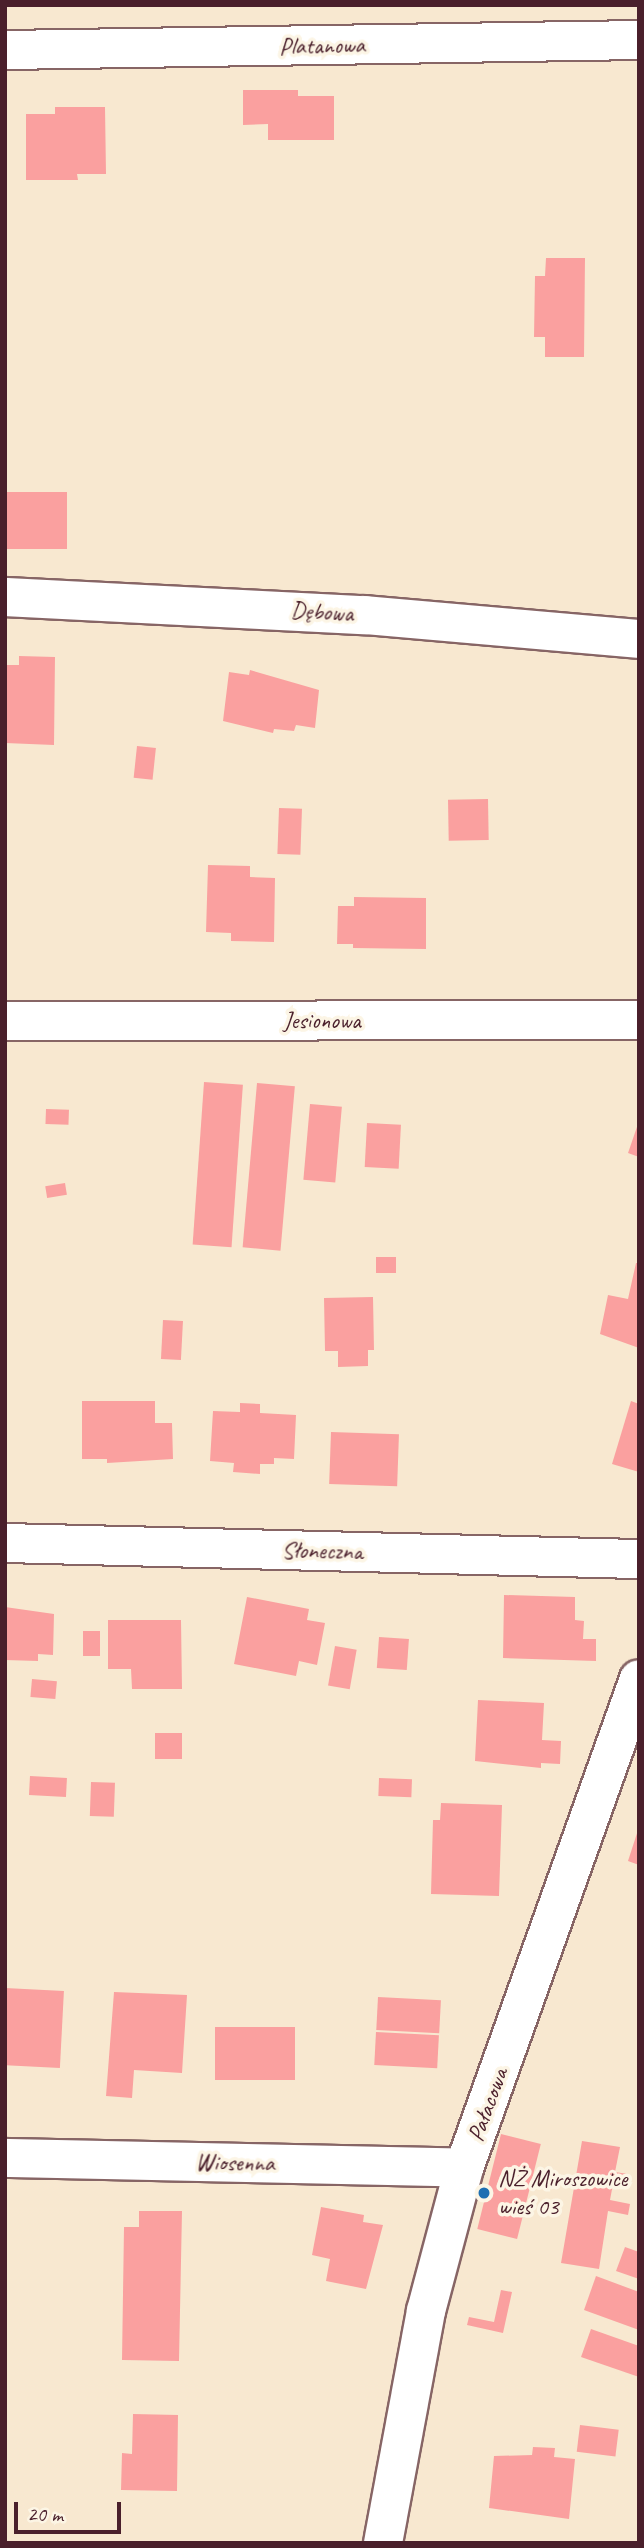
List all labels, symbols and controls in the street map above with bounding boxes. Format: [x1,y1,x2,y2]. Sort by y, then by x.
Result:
street label: Platanowa [279,31,365,61]
street label: Dębowa [290,596,354,628]
street label: Jesionowa [283,1007,361,1035]
street label: Słoneczna [281,1536,363,1566]
street label: Pałacowa [462,2064,514,2146]
street label: Wiosenna [195,2148,275,2178]
place label: NŻ Miroszowice wieś 03 [498,2165,627,2221]
marker: NŻ Miroszowice wieś 03 [476,2185,492,2201]
scale bar [18,2488,124,2532]
text: 20 m [27,2501,63,2527]

